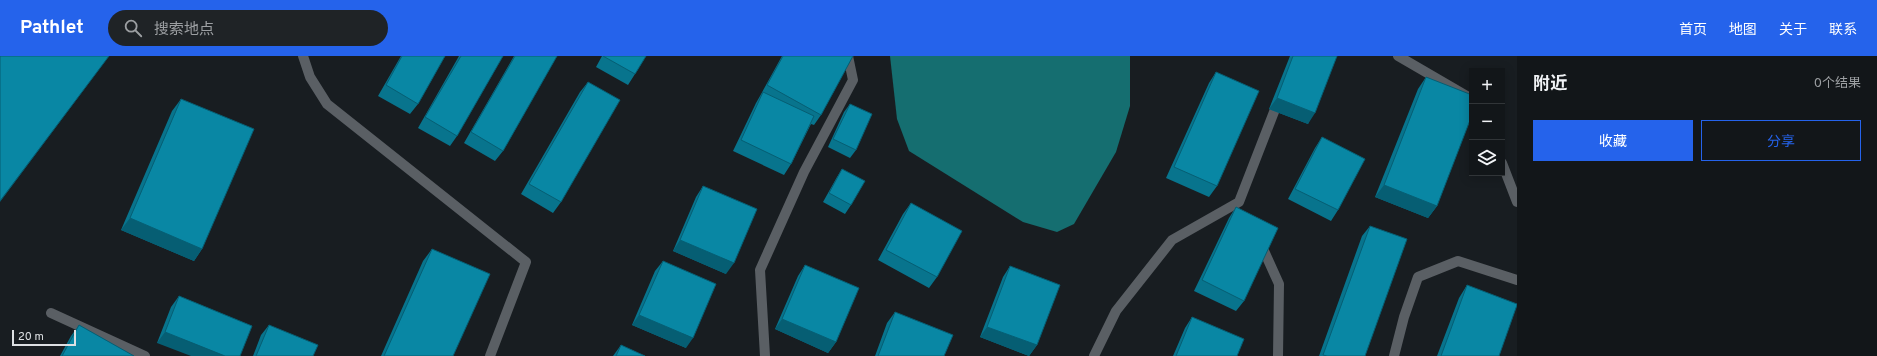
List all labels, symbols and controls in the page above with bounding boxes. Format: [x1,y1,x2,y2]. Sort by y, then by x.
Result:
search box [108,10,388,46]
text: Pathlet [20,16,84,40]
icon: search [122,17,144,39]
text: 搜索地点 [154,21,214,40]
text: 首页 [1679,22,1707,39]
text: 地图 [1729,22,1757,39]
text: 关于 [1779,22,1807,39]
text: 联系 [1829,22,1857,39]
map controls [1469,68,1505,176]
button: + [1469,68,1505,104]
text: 附近 [1533,74,1567,96]
text: 0个结果 [1814,76,1861,92]
button: − [1469,104,1505,140]
button: 收藏 [1533,120,1693,161]
button: 分享 [1701,120,1861,161]
button: layers [1469,140,1505,176]
scale bar [12,328,76,347]
text: 20 m [18,330,44,344]

